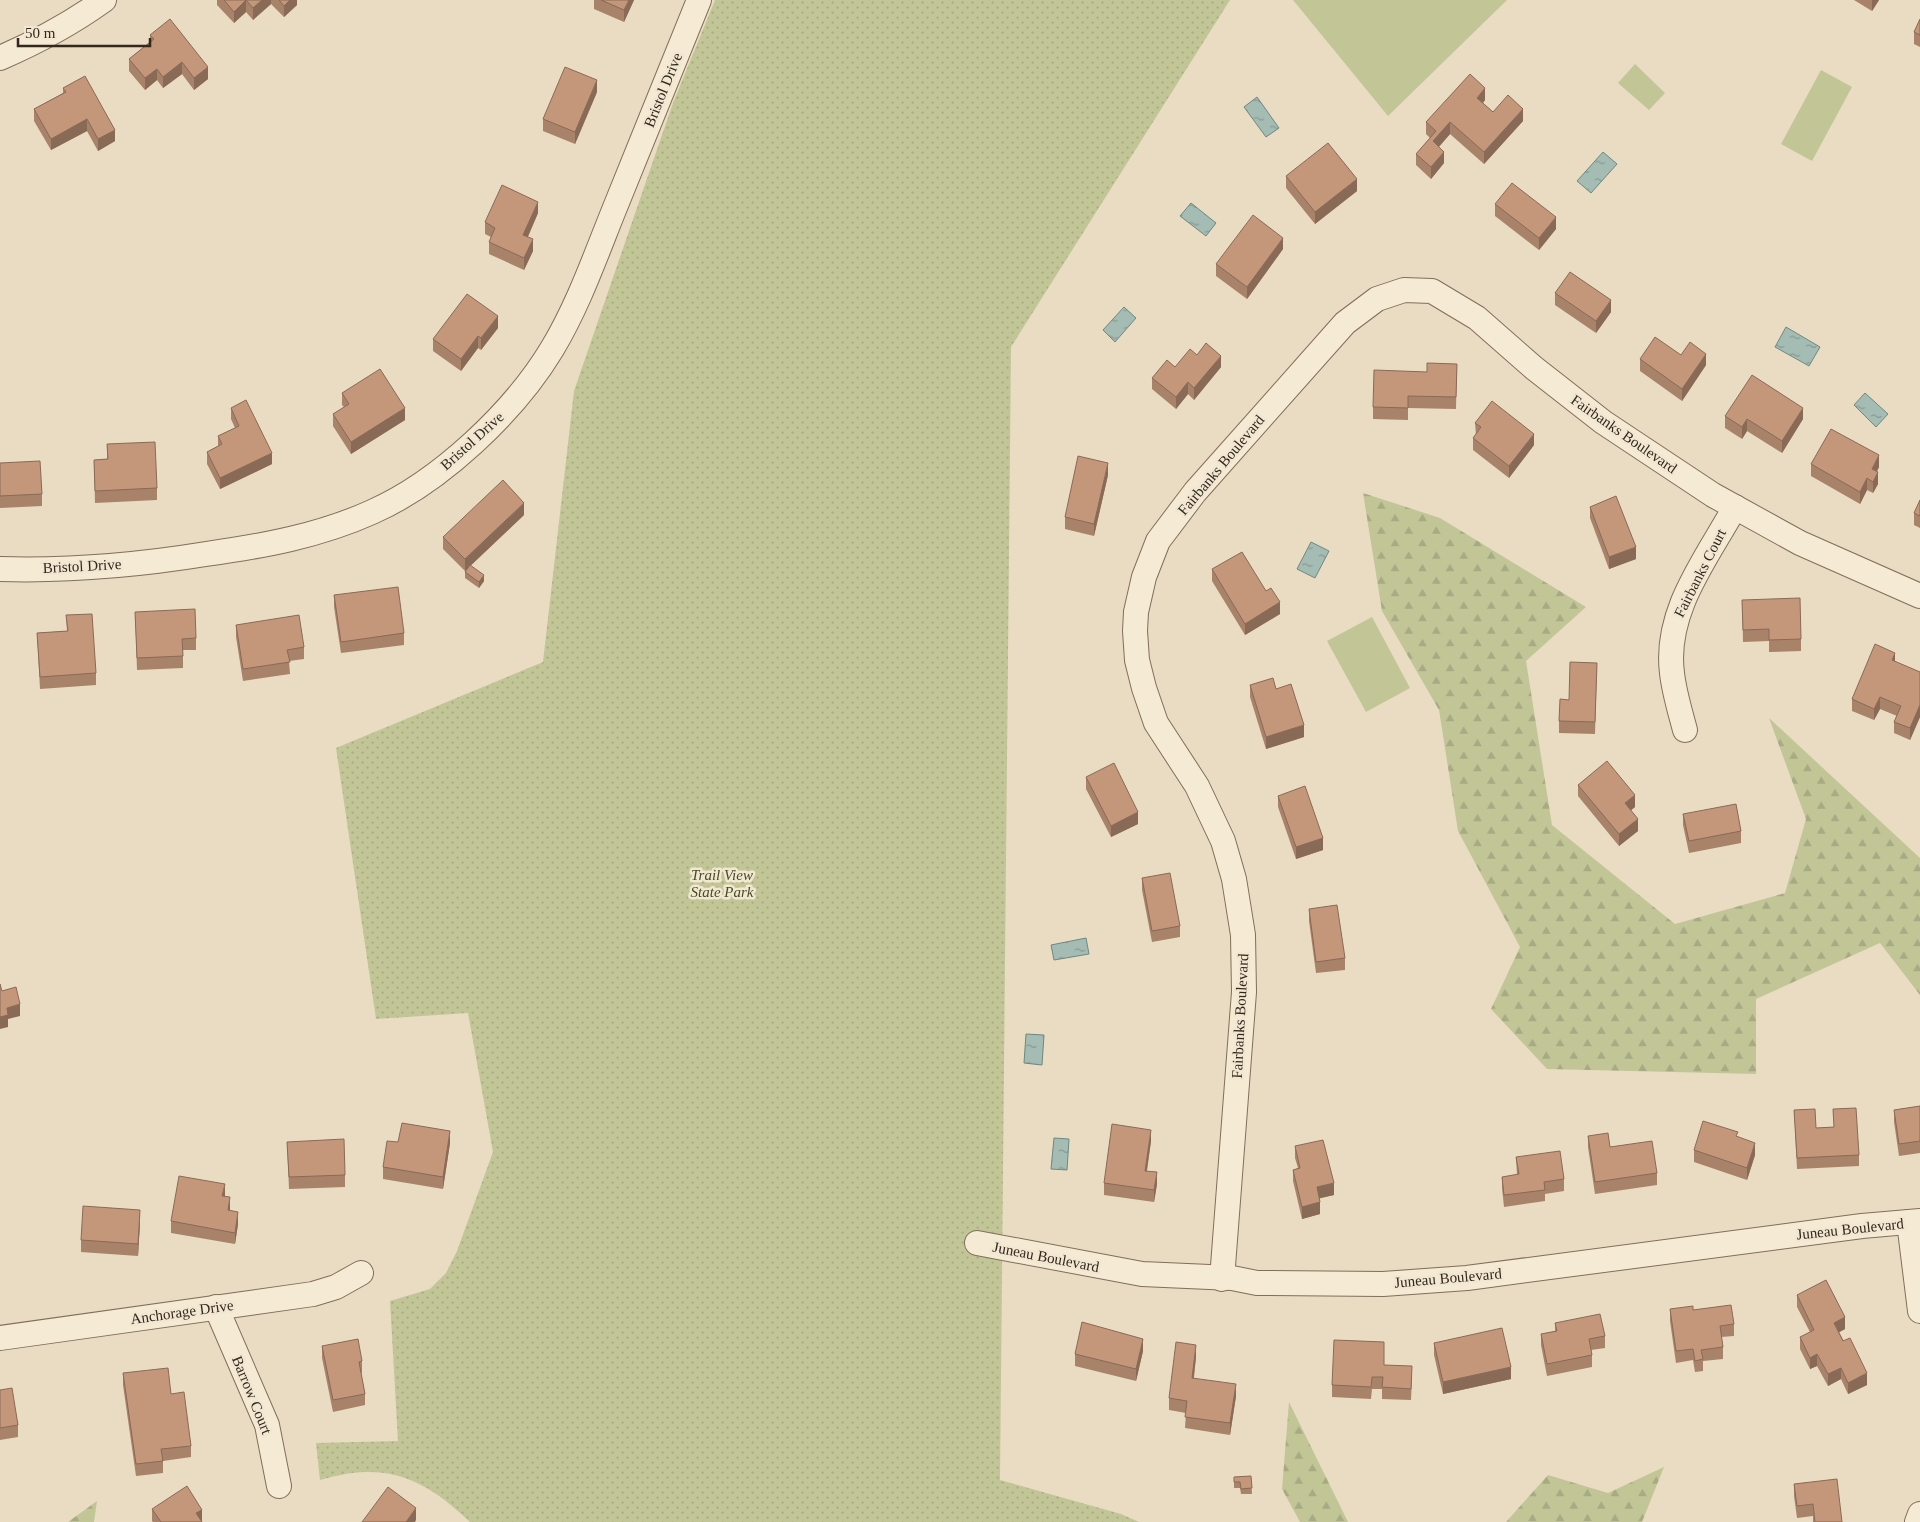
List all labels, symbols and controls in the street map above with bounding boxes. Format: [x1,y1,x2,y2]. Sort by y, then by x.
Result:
scale bar [18,15,150,47]
text: 50 m [25,25,56,41]
street label: Bristol Drive [641,50,685,130]
street label: Fairbanks Boulevard [1568,391,1680,477]
street label: Bristol Drive [437,408,507,473]
street label: Fairbanks Boulevard [1175,411,1268,518]
street label: Fairbanks Court [1671,525,1730,620]
street label: Bristol Drive [42,556,122,576]
park label: Trail View State Park [691,867,754,900]
street label: Fairbanks Boulevard [1229,952,1251,1079]
street label: Juneau Boulevard [1796,1215,1905,1243]
street label: Juneau Boulevard [992,1239,1101,1275]
street label: Juneau Boulevard [1394,1265,1503,1291]
street label: Anchorage Drive [130,1297,235,1327]
street label: Barrow Court [229,1354,275,1437]

